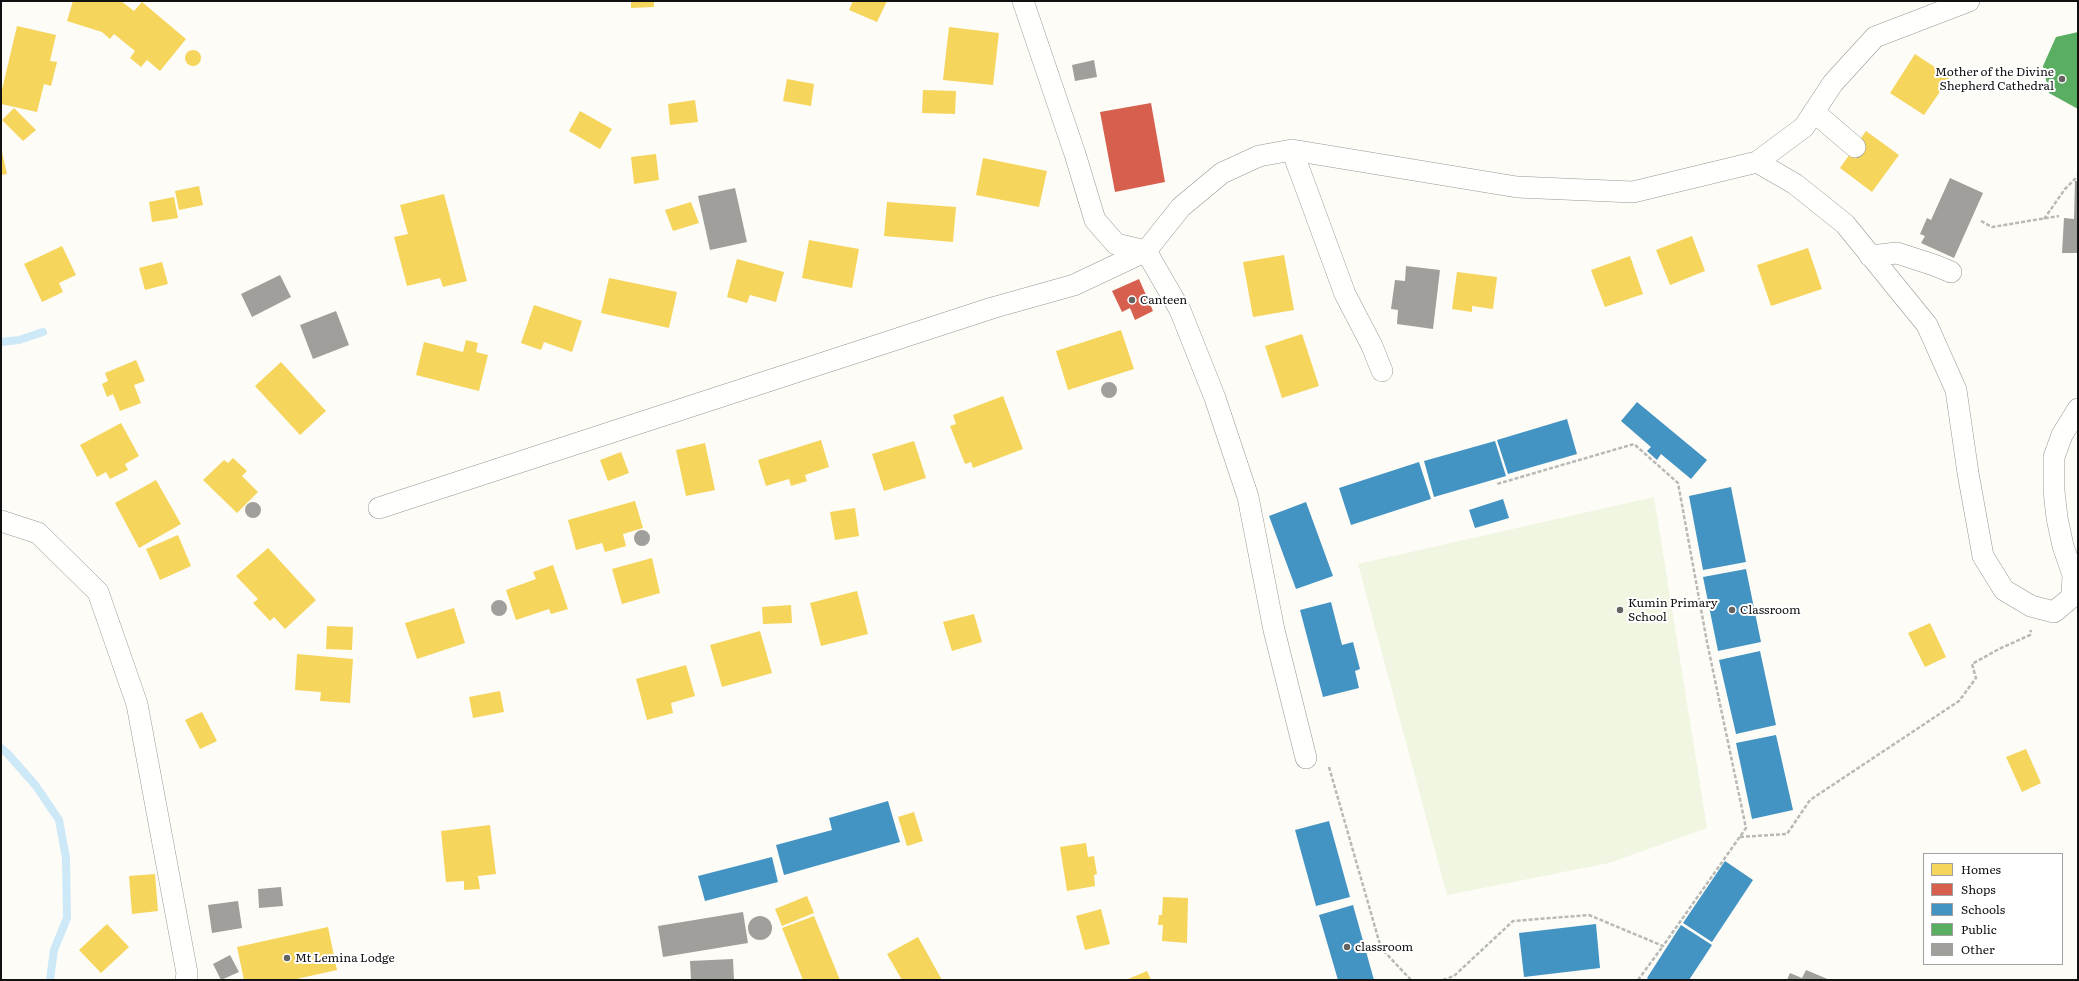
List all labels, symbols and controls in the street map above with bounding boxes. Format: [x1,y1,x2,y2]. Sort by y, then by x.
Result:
place label: Mother of the Divine Shepherd Cathedral [1935,65,2054,93]
marker: Mother of the Divine Shepherd Cathedral [2057,74,2067,84]
place label: Canteen [1140,293,1187,307]
marker: Canteen [1127,295,1137,305]
place label: Kumin Primary School [1628,596,1718,624]
place label: Classroom [1740,603,1801,617]
marker: Kumin Primary School [1615,605,1625,615]
marker: Classroom [1727,605,1737,615]
legend [1923,853,2063,965]
text: Homes [1961,860,2001,878]
text: Shops [1961,880,1996,898]
text: Schools [1961,900,2005,918]
text: Public [1961,920,1997,938]
place label: classroom [1355,940,1413,954]
text: Other [1961,940,1995,958]
marker: classroom [1342,942,1352,952]
place label: Mt Lemina Lodge [295,951,395,965]
marker: Mt Lemina Lodge [282,953,292,963]

